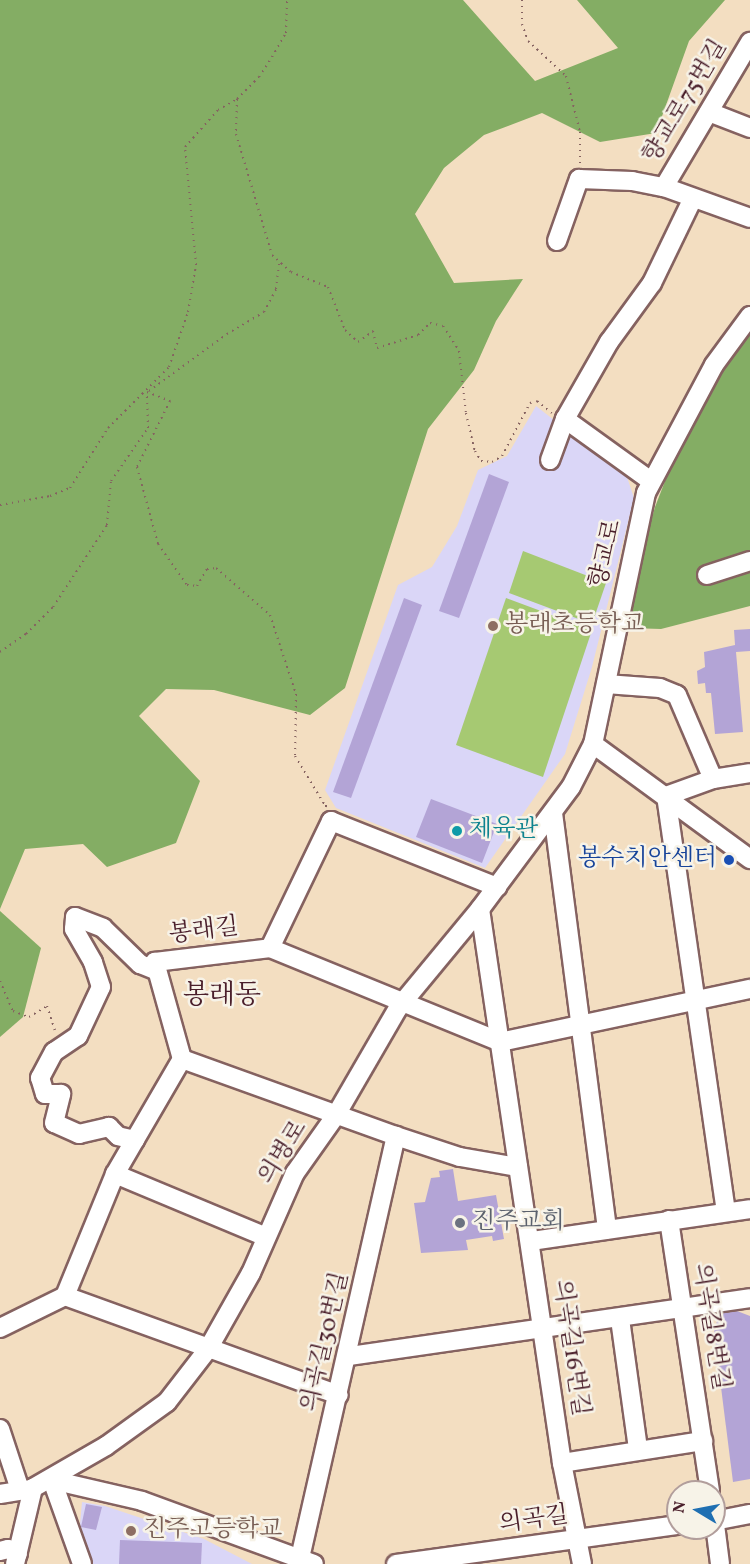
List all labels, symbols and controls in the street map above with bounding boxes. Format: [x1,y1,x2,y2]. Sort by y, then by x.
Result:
street label: 향교로75번길 [638,35,734,169]
street label: 향교로 [585,517,629,591]
place label: 봉래초등학교 [505,612,644,640]
marker: 봉래초등학교 [486,619,500,633]
place label: 체육관 [469,817,539,845]
marker: 체육관 [450,824,464,838]
place label: 봉수치안센터 [578,846,717,874]
marker: 봉수치안센터 [722,853,736,867]
street label: 봉래길 [168,913,240,951]
district label: 봉래동 [183,981,261,1013]
street label: 의병로 [253,1116,315,1190]
place label: 진주교회 [472,1209,565,1237]
marker: 진주교회 [453,1216,467,1230]
street label: 의곡길8번길 [686,1261,734,1393]
street label: 의곡길30번길 [296,1269,356,1415]
street label: 의곡길16번길 [546,1278,594,1418]
north arrow [666,1480,726,1540]
text: N [668,1500,692,1515]
street label: 의곡길 [498,1502,570,1540]
place label: 진주고등학교 [143,1517,282,1545]
marker: 진주고등학교 [124,1524,138,1538]

